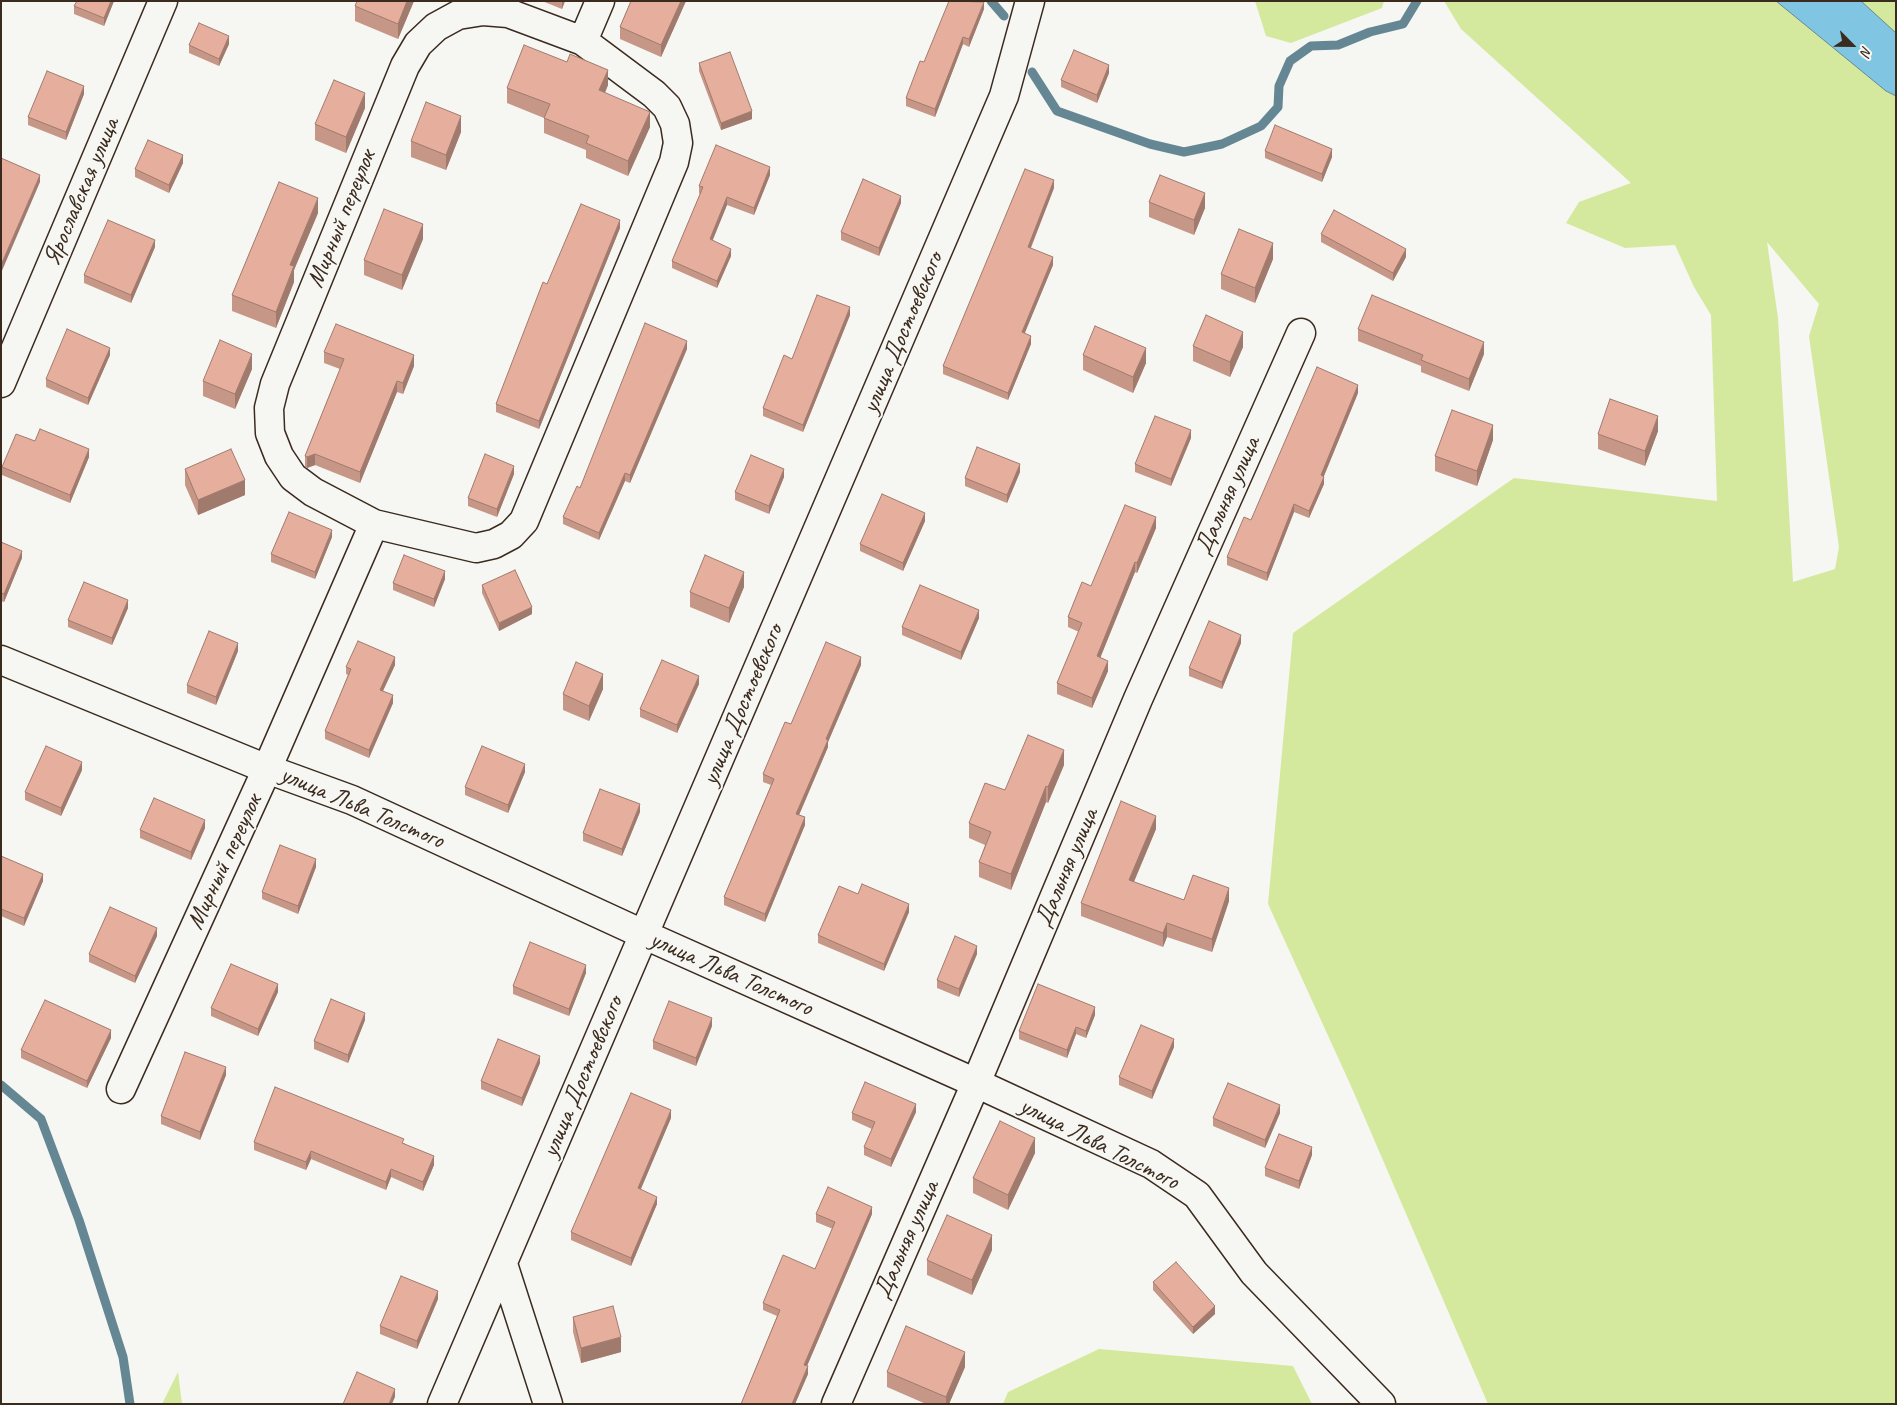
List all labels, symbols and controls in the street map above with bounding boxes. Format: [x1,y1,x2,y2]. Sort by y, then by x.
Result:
north arrow [1827,20,1877,70]
text: N [1857,44,1876,58]
street label: Ярославская улица [37,114,127,270]
street label: Мирный переулок [301,146,383,292]
street label: улица Достоевского [856,248,950,418]
street label: Дальняя улица [1189,432,1267,560]
street label: улица Достоевского [696,620,790,790]
street label: улица Льва Толстого [276,760,448,856]
street label: Мирный переулок [181,790,269,934]
street label: Дальняя улица [1029,804,1105,932]
street label: улица Льва Толстого [645,925,817,1023]
street label: улица Достоевского [536,992,630,1162]
street label: улица Льва Толстого [1014,1091,1184,1197]
street label: Дальняя улица [868,1176,946,1304]

